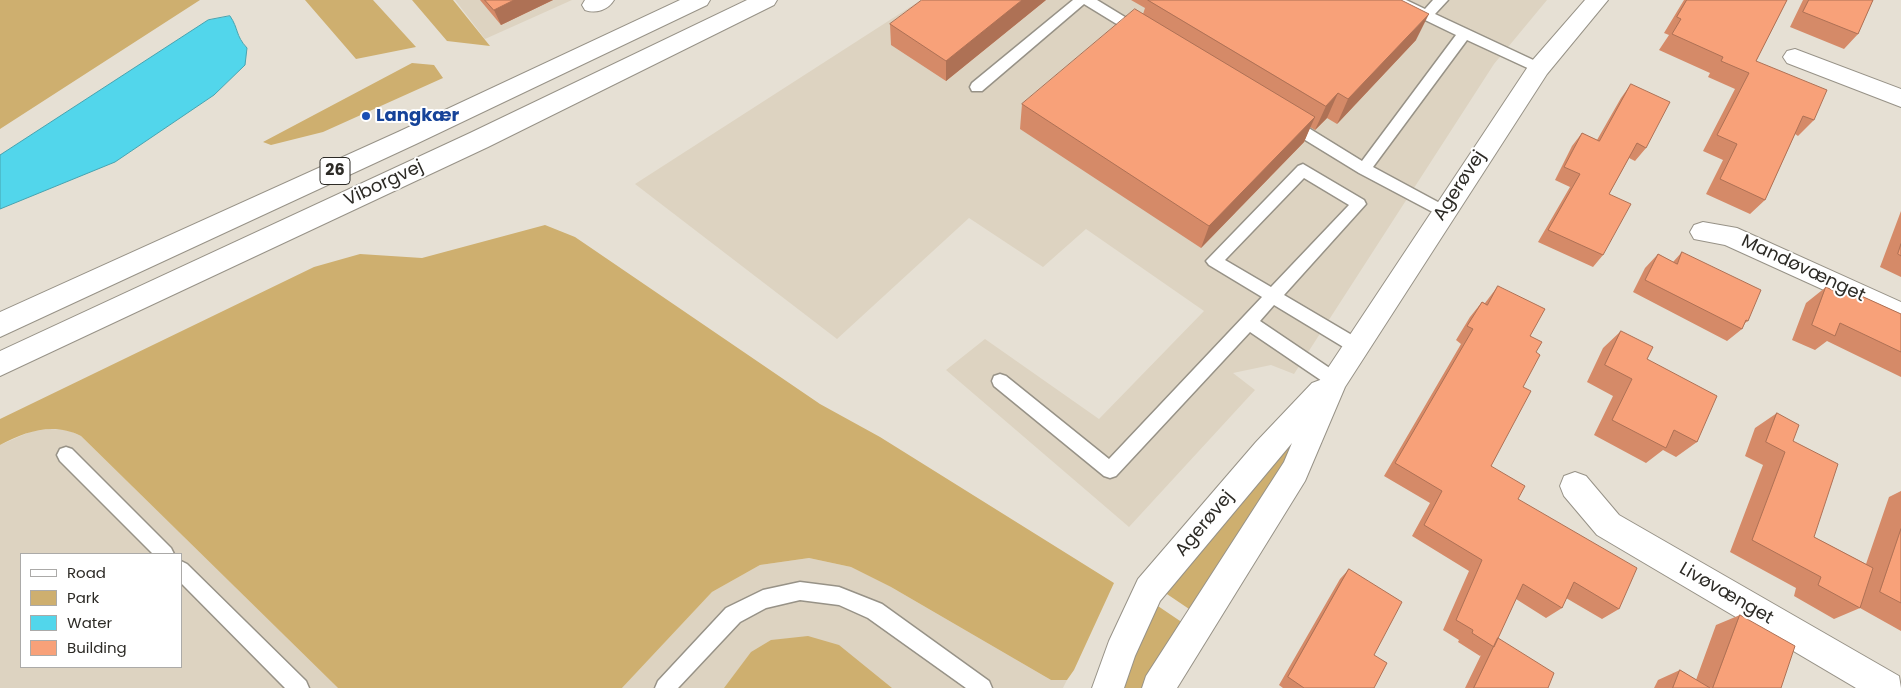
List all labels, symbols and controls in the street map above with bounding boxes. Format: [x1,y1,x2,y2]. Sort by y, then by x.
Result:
place label: Langkær [376,105,459,127]
marker: Langkær [360,110,372,122]
street label: Agerøvej [1429,147,1491,225]
street label: Viborgvej [341,156,427,212]
road number: 26 [320,158,350,185]
street label: Mandøvænget [1738,231,1868,307]
street label: Agerøvej [1171,487,1239,561]
legend [20,553,182,668]
street label: Livøvænget [1675,558,1777,630]
text: Road [67,562,106,583]
text: Park [67,587,99,608]
text: Water [67,612,112,633]
text: Building [67,637,127,658]

